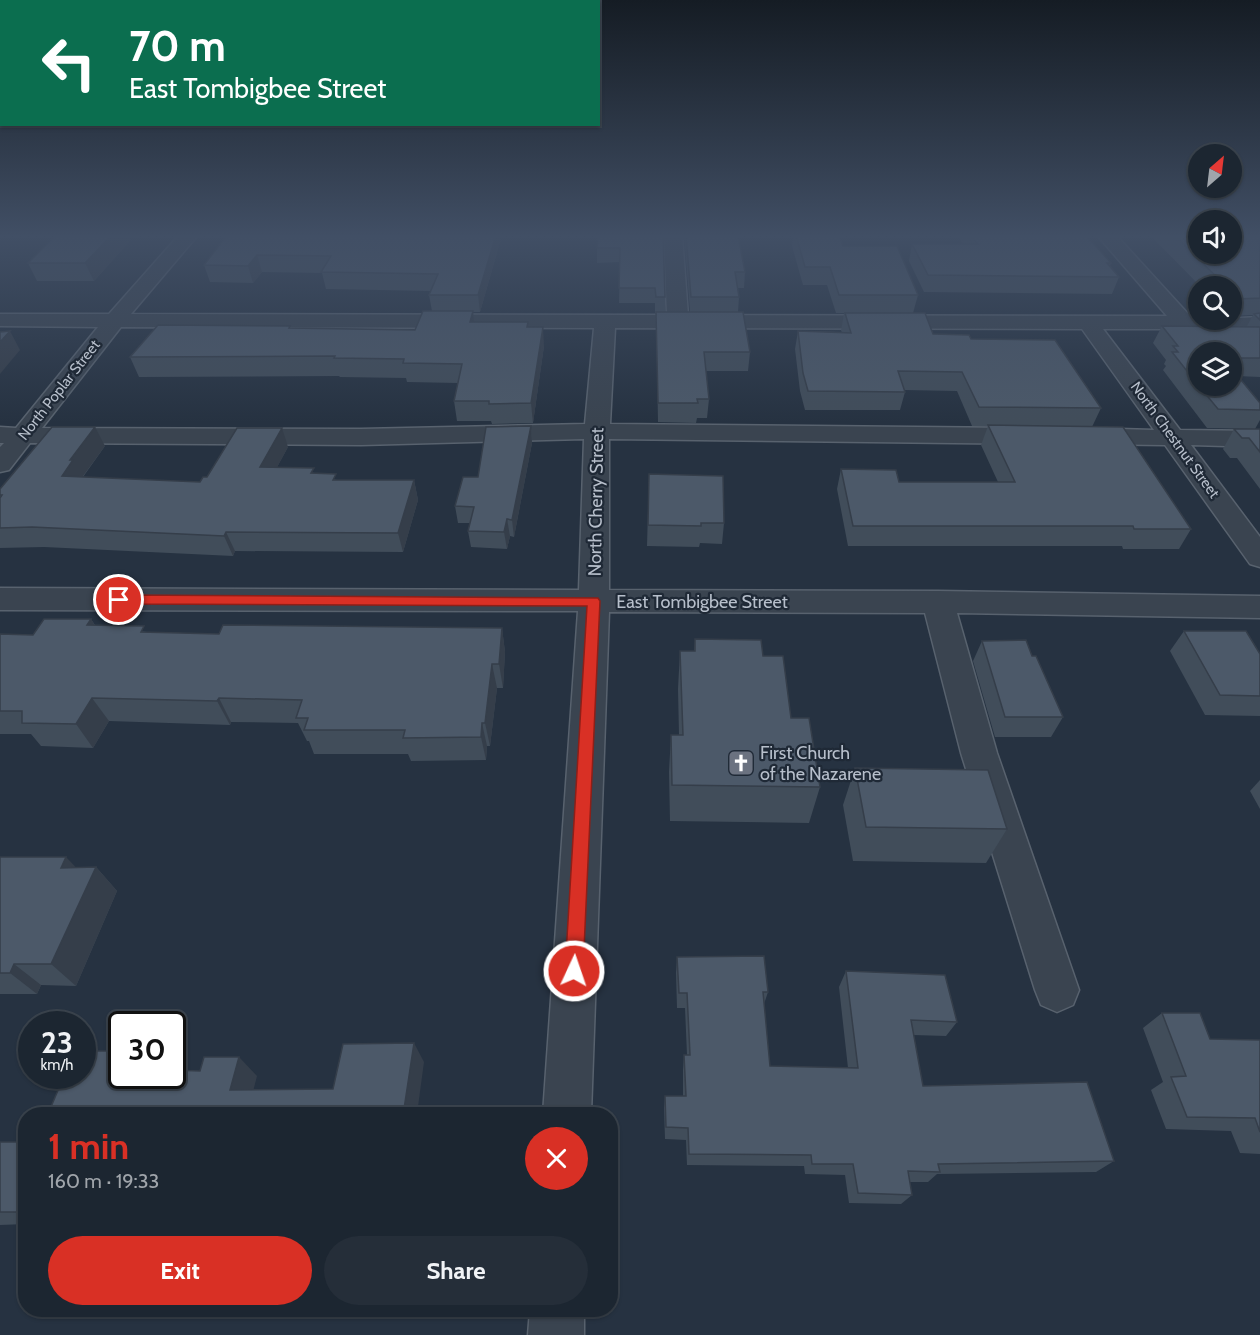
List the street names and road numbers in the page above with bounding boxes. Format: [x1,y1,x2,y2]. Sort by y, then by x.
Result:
street label: North Poplar Street [14,336,104,444]
street label: North Chestnut Street [1127,378,1223,502]
street label: North Cherry Street [584,427,608,577]
street label: East Tombigbee Street [616,591,788,613]

